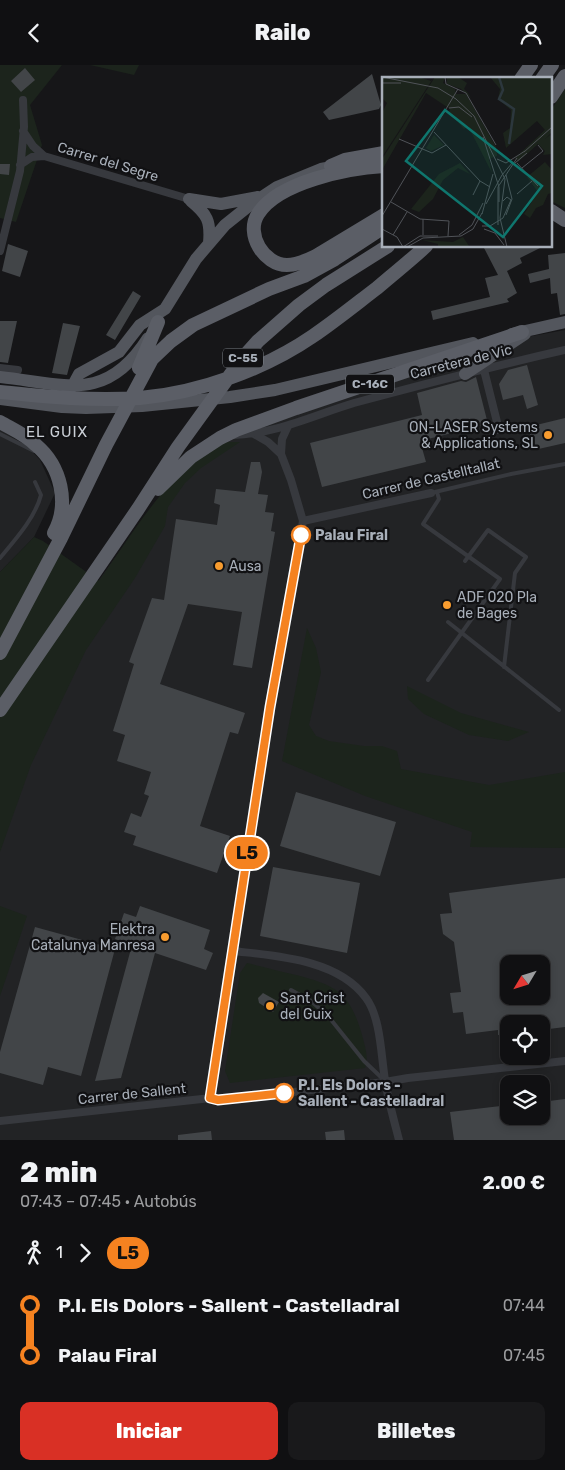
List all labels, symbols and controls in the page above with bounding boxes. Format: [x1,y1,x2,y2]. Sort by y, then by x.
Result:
icon: back [20,19,48,47]
text: Railo [254,19,311,46]
icon: person [517,19,545,47]
inset map [382,77,552,247]
street label: Carrer del Segre [55,139,161,185]
street label: Carretera de Vic [408,341,514,383]
road number: C-55 [223,349,263,367]
road number: C-16C [346,375,394,393]
place label: ON-LASER Systems & Applications, SL [409,419,538,452]
district label: EL GUIX [26,423,88,441]
marker: ON-LASER Systems & Applications, SL [542,429,554,441]
street label: Carrer de Castelltallat [360,455,502,503]
marker: Palau Firal [291,525,311,545]
place label: Palau Firal [315,527,388,544]
place label: Ausa [229,558,262,575]
marker: Ausa [213,560,225,572]
place label: ADF 020 Pla de Bages [457,589,537,622]
marker: ADF 020 Pla de Bages [441,599,453,611]
line badge: L5 [224,837,270,869]
text: L5 [236,842,258,864]
place label: Elektra Catalunya Manresa [31,921,155,954]
marker: Elektra Catalunya Manresa [159,931,171,943]
north arrow [500,955,550,1005]
map controls [500,955,550,1125]
place label: Sant Crist del Guix [280,990,345,1023]
marker: Sant Crist del Guix [264,1000,276,1012]
button: locate [500,1015,550,1065]
button: layers [500,1075,550,1125]
place label: P.I. Els Dolors - Sallent - Castelladral [298,1077,444,1110]
street label: Carrer de Sallent [77,1080,187,1108]
marker: P.I. Els Dolors - Sallent - Castelladral [274,1083,294,1103]
text: 2 min [20,1156,97,1189]
text: 2.00 € [483,1171,545,1194]
text: 07:43 – 07:45 · Autobús [20,1192,197,1211]
icon: walk [20,1239,48,1267]
icon: forward [71,1239,99,1267]
text: L5 [117,1242,139,1264]
text: 1 [56,1243,63,1262]
text: P.I. Els Dolors - Sallent - Castelladral [58,1294,400,1317]
text: 07:44 [503,1296,545,1315]
text: Palau Firal [58,1344,157,1367]
text: 07:45 [503,1346,545,1365]
button: Iniciar [20,1402,278,1460]
button: Billetes [288,1402,545,1460]

